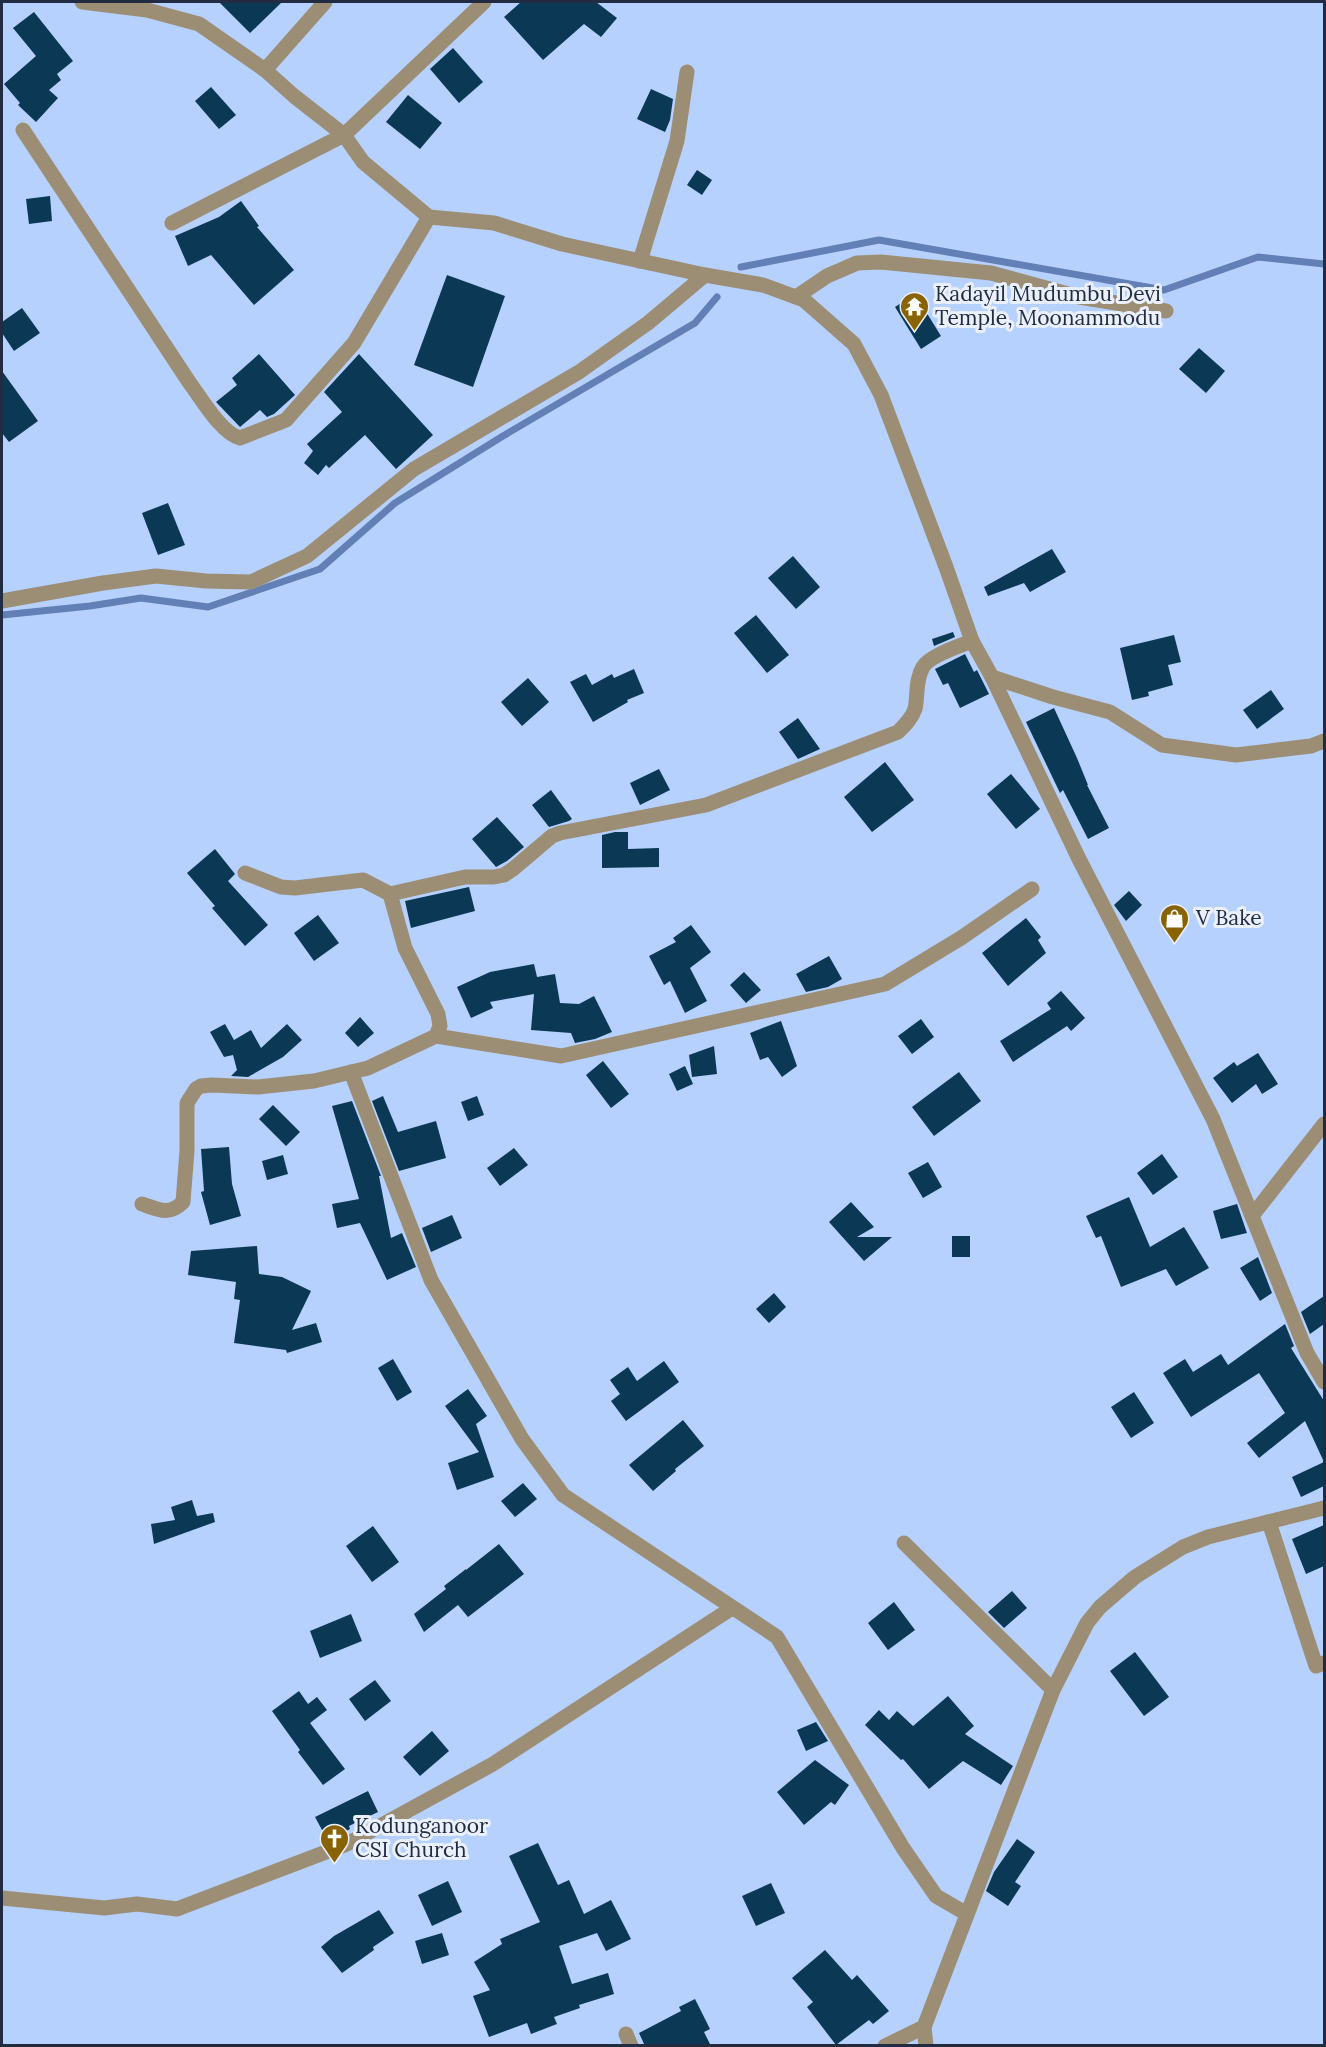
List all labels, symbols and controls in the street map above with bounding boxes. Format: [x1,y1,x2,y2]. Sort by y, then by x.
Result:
place label: Kadayil Mudumbu Devi Temple, Moonammodu [935,280,1161,331]
temple icon: Kadayil Mudumbu Devi Temple, Moonammodu [898,290,930,332]
shop icon: V Bake [1159,902,1191,944]
place label: V Bake [1195,904,1262,931]
place label: Kodunganoor CSI Church [355,1812,488,1863]
church icon: Kodunganoor CSI Church [318,1822,350,1864]

